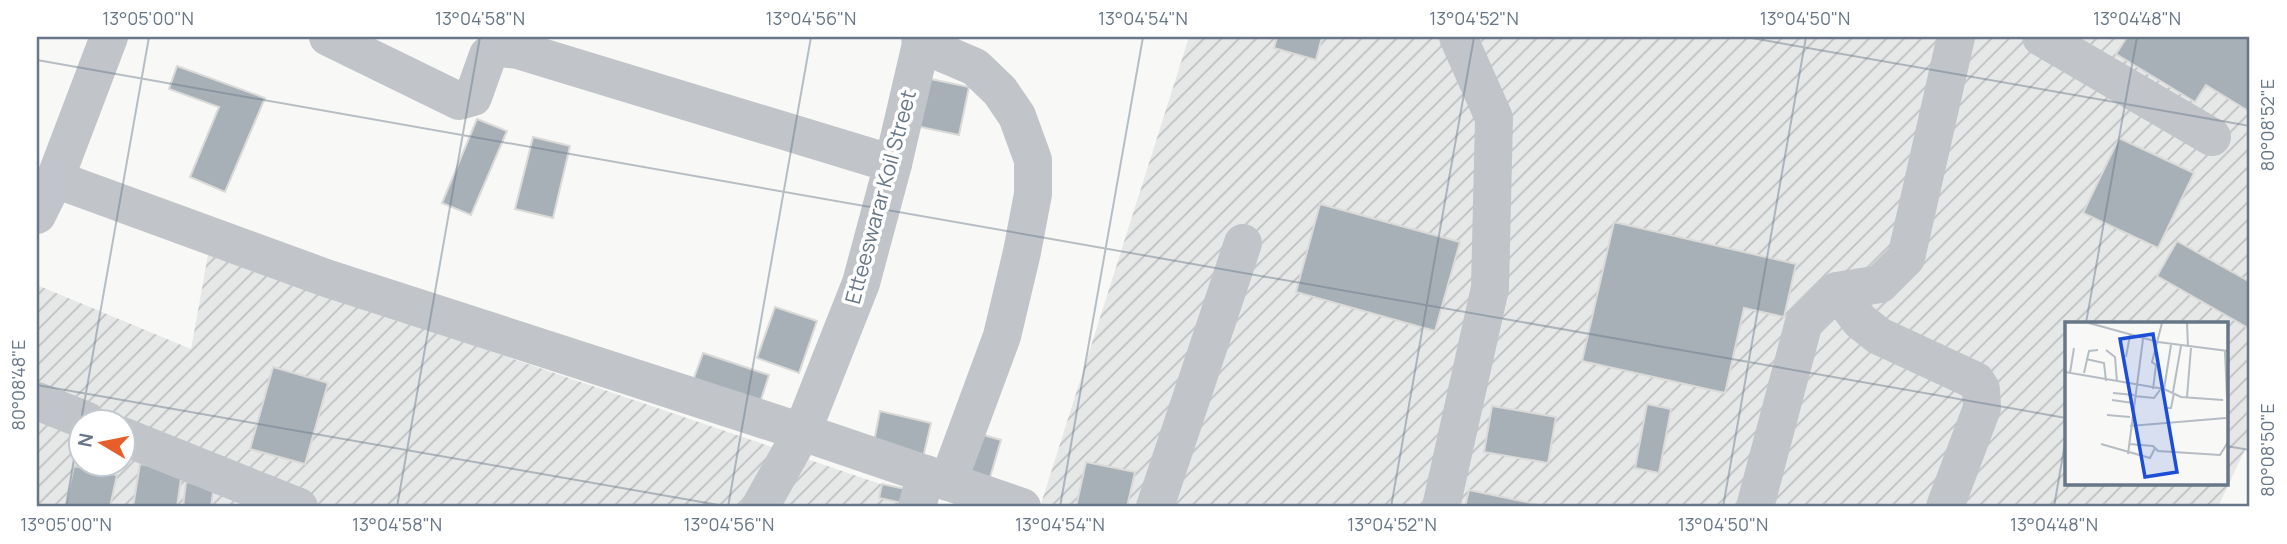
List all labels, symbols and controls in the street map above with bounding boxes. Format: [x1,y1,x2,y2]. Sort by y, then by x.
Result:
text: 13°05'00"N [102,6,194,30]
text: 13°04'58"N [435,6,525,30]
text: 13°04'56"N [766,6,856,30]
text: 13°04'54"N [1098,6,1188,30]
text: 13°04'52"N [1429,6,1519,30]
text: 13°04'50"N [1760,6,1850,30]
text: 13°04'48"N [2093,6,2181,30]
text: 80°08'52"E [2255,79,2279,171]
street label: Etteeswarar Koil Street [838,87,922,307]
inset map [2065,322,2228,484]
text: 80°08'48"E [6,339,30,431]
text: 80°08'50"E [2255,403,2279,497]
north arrow [66,407,136,477]
text: N [71,431,99,449]
text: 13°05'00"N [20,512,112,536]
text: 13°04'58"N [352,512,442,536]
text: 13°04'56"N [684,512,774,536]
text: 13°04'54"N [1015,512,1105,536]
text: 13°04'52"N [1347,512,1437,536]
text: 13°04'50"N [1678,512,1768,536]
text: 13°04'48"N [2010,512,2098,536]

